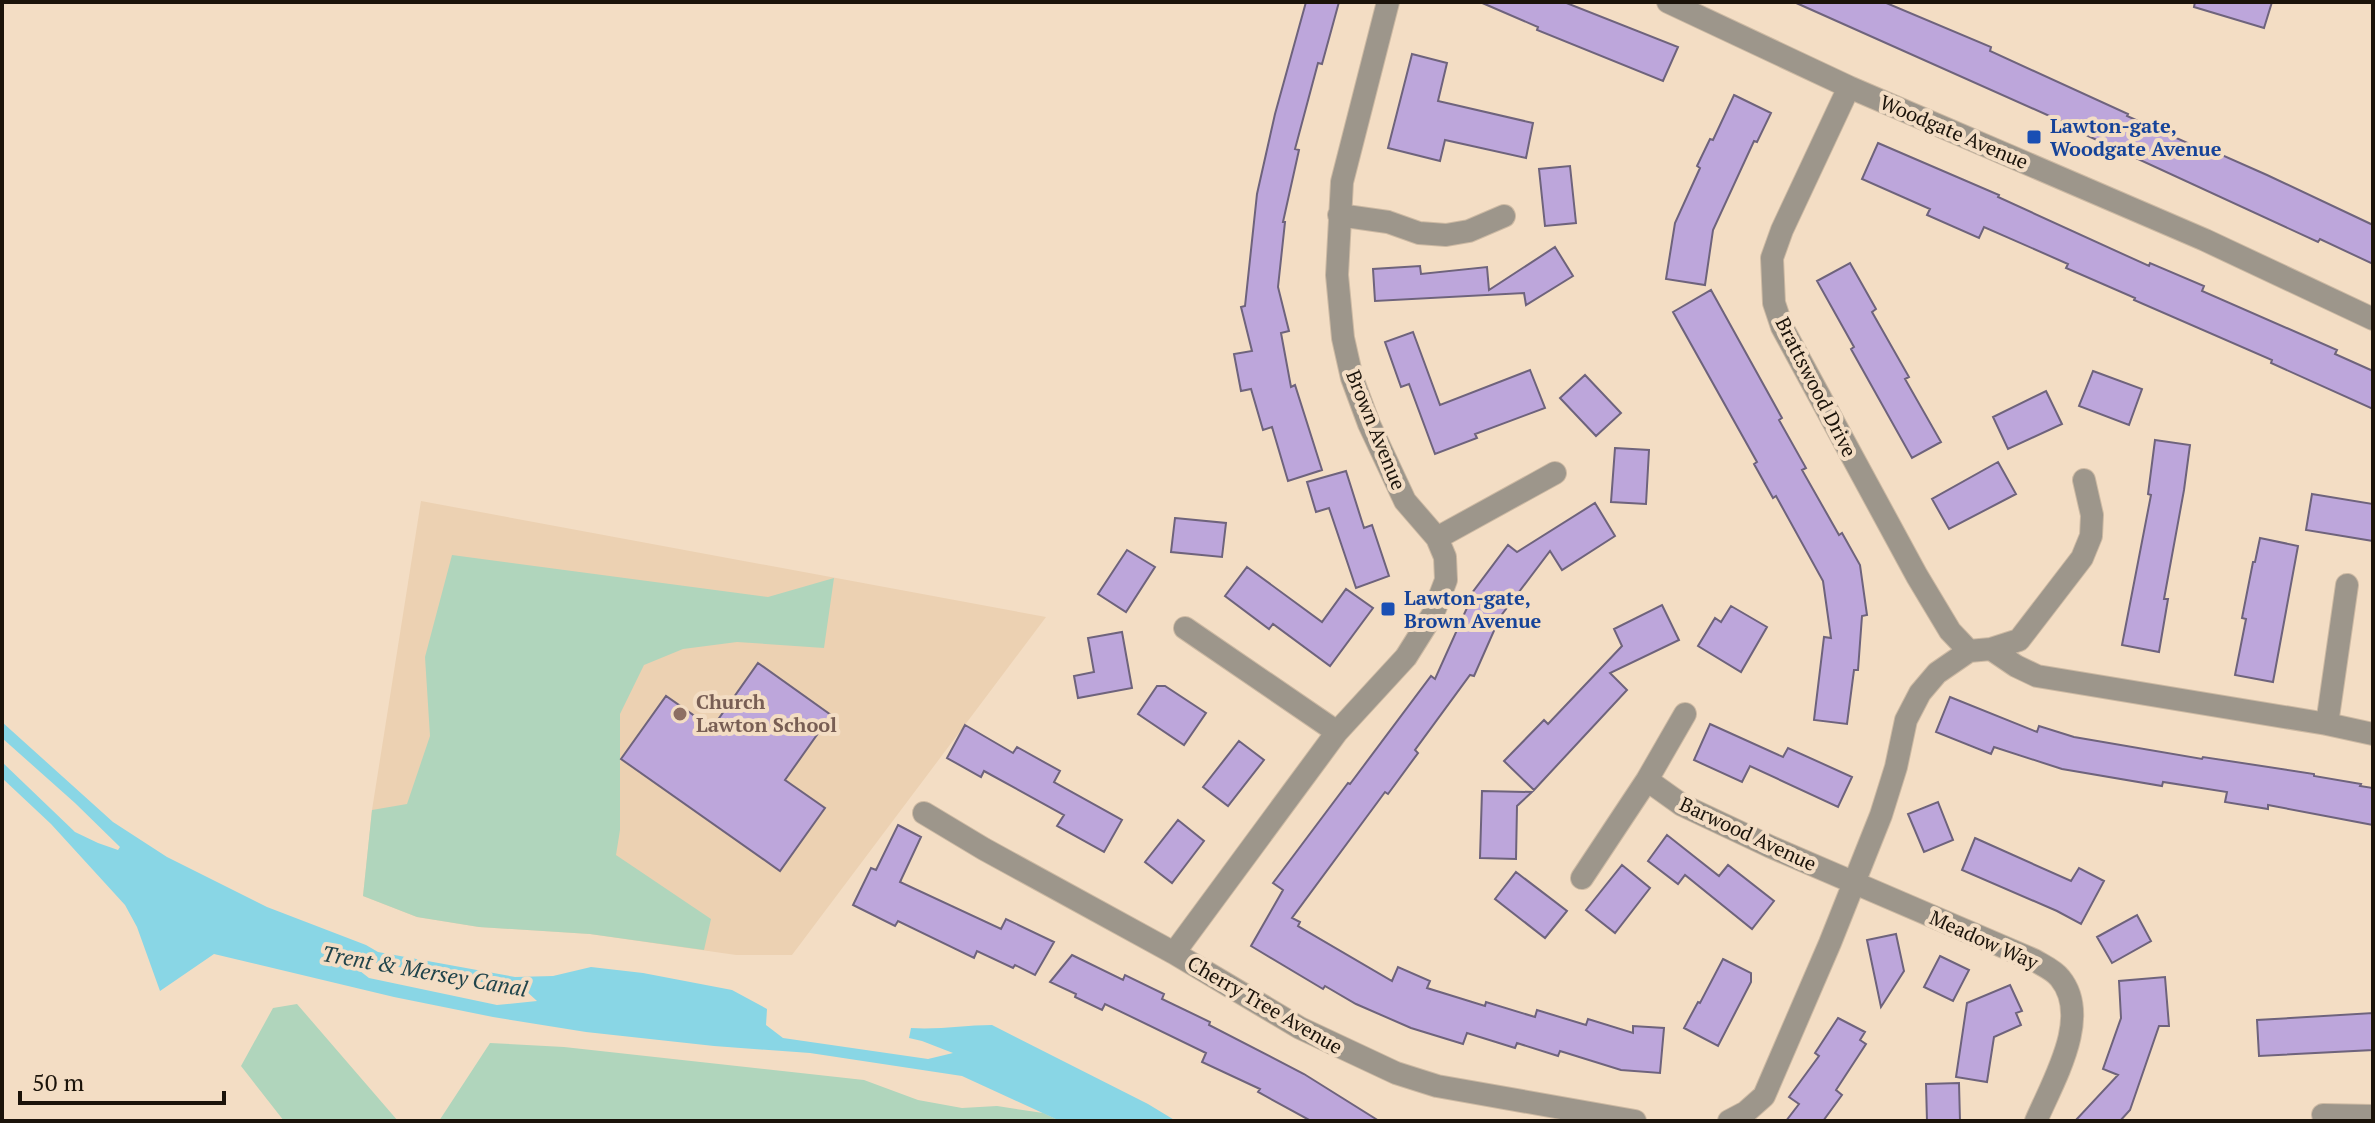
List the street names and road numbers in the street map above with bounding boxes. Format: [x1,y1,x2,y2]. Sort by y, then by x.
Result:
street label: Woodgate Avenue [1876,88,2032,175]
street label: Brattswood Drive [1770,312,1863,461]
street label: Brown Avenue [1340,366,1413,494]
street label: Barwood Avenue [1676,790,1821,877]
street label: Meadow Way [1926,904,2044,976]
street label: Cherry Tree Avenue [1183,949,1348,1060]

